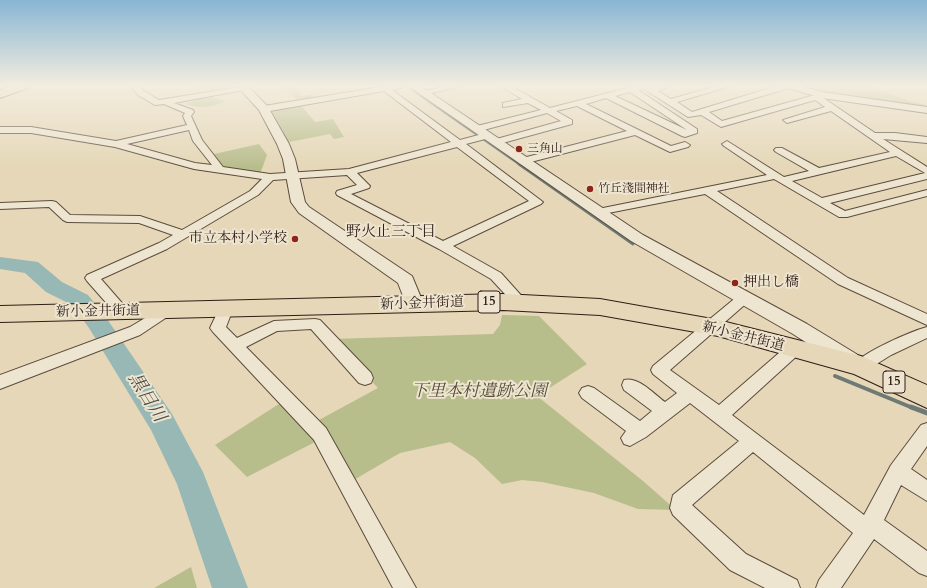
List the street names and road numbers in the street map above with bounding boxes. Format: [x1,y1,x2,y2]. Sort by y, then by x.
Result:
road number: 15 [478,291,500,313]
street label: 新小金井街道 [380,294,464,314]
street label: 新小金井街道 [56,303,140,321]
street label: 新小金井街道 [700,319,786,355]
road number: 15 [883,371,905,393]

